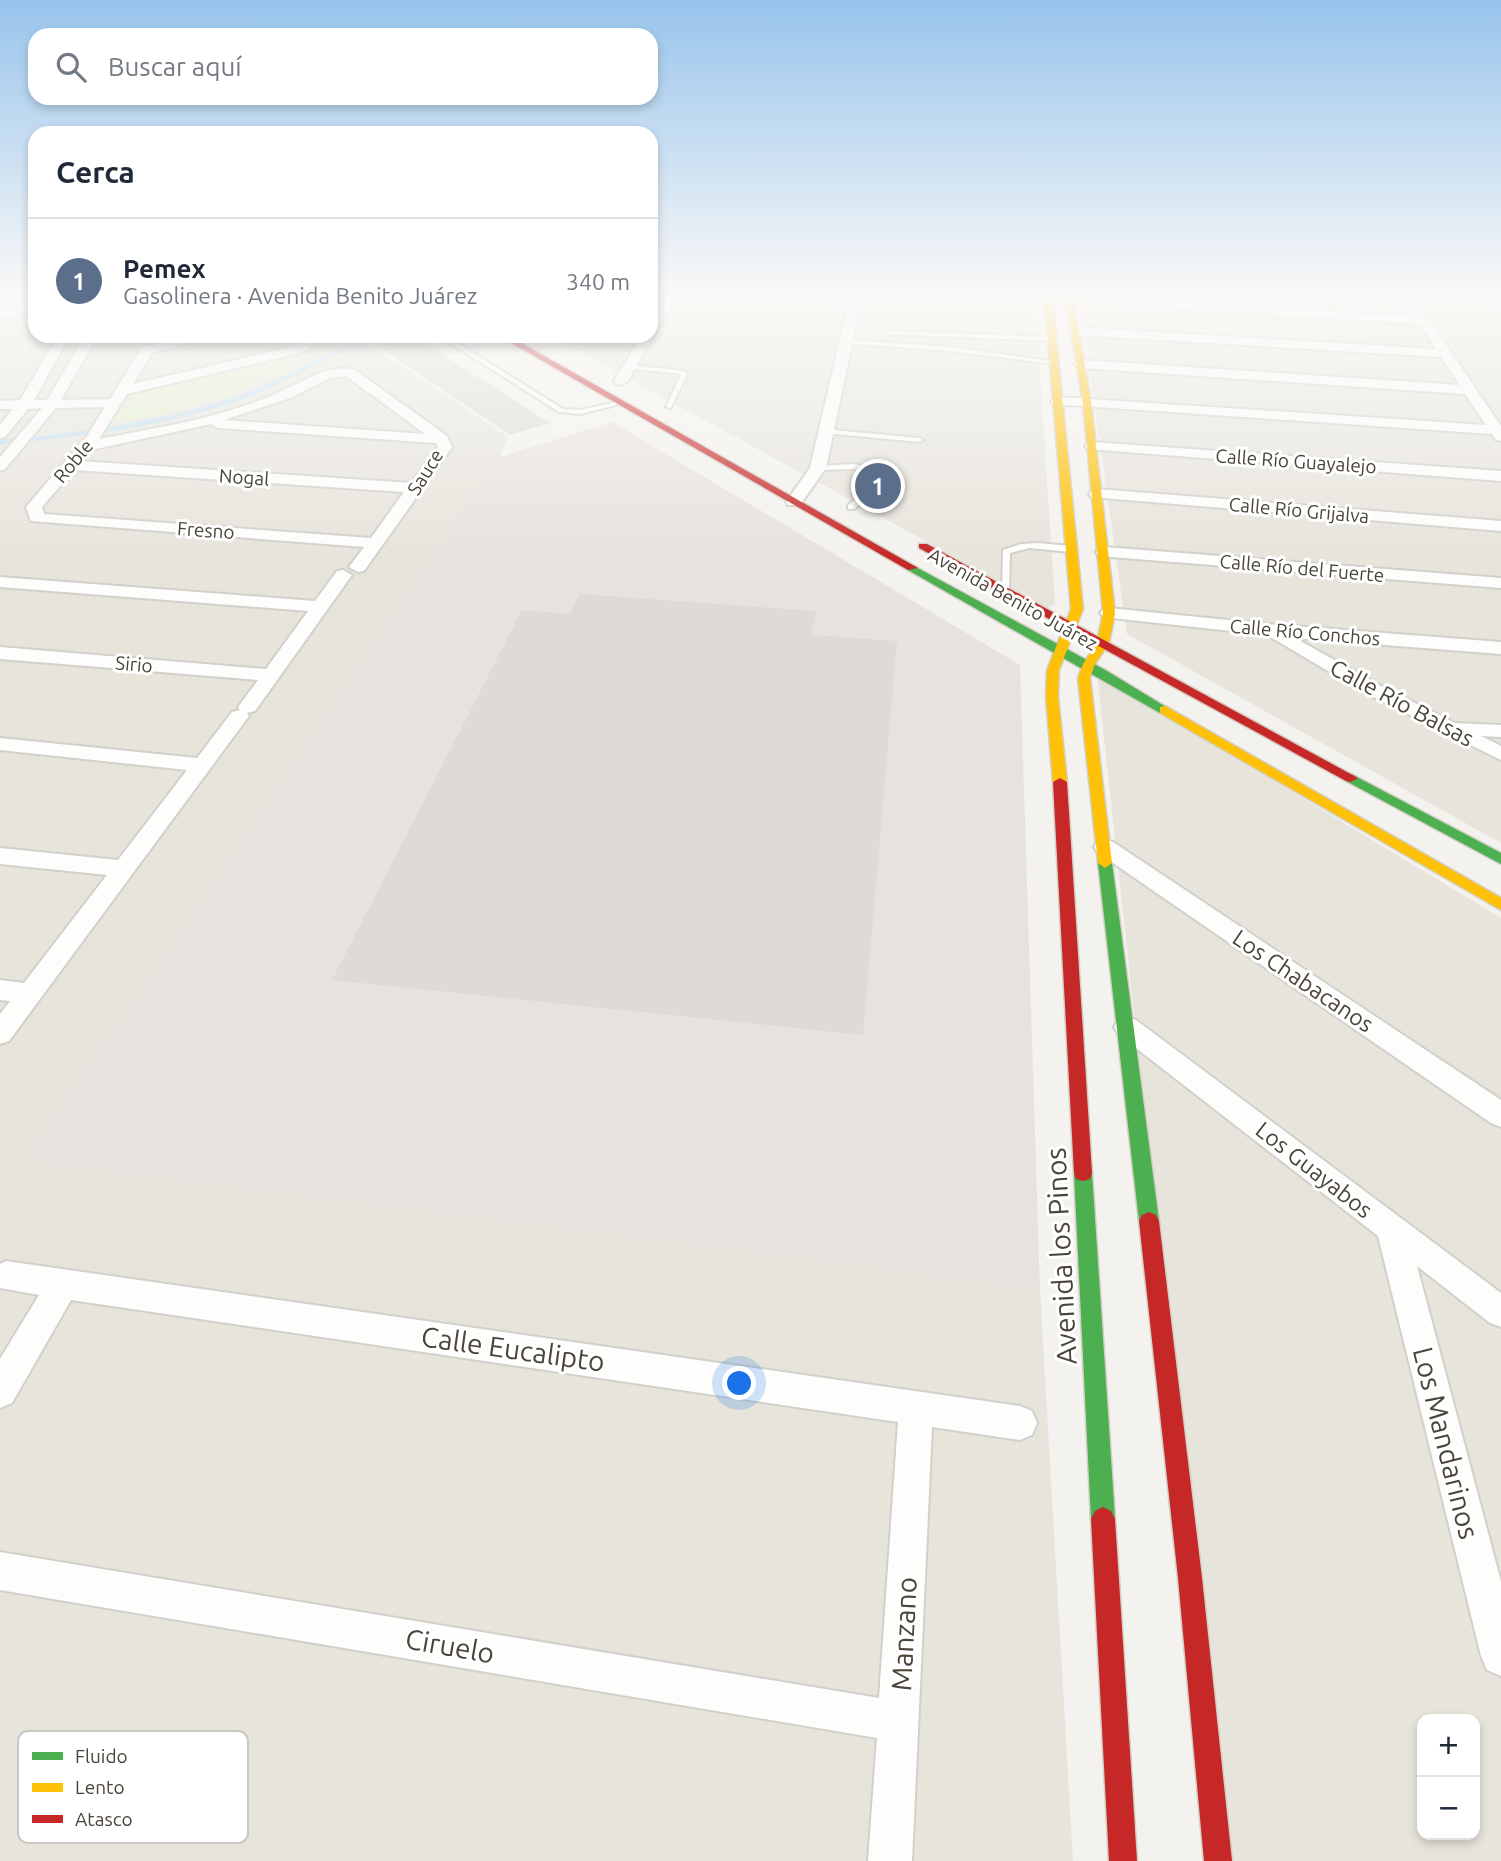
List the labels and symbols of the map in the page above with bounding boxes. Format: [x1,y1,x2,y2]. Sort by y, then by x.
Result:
street label: Roble [49,435,97,487]
street label: Calle Río Guayalejo [1215,444,1377,478]
street label: Sauce [402,445,448,499]
pin: 1 [855,460,901,512]
street label: Nogal [218,464,270,490]
street label: Calle Río Grijalva [1228,493,1370,527]
street label: Fresno [177,517,235,543]
street label: Avenida Benito Juárez [925,543,1102,655]
street label: Calle Río del Fuerte [1219,550,1385,586]
street label: Calle Río Conchos [1229,614,1381,650]
street label: Sirio [114,651,154,677]
street label: Calle Río Balsas [1326,654,1478,751]
street label: Los Chabacanos [1228,924,1378,1037]
street label: Los Guayabos [1251,1117,1377,1223]
street label: Avenida los Pinos [1039,1147,1082,1365]
street label: Calle Eucalipto [419,1320,607,1377]
street label: Los Mandarinos [1408,1344,1485,1542]
your location [722,1366,756,1400]
street label: Manzano [885,1576,922,1692]
street label: Ciruelo [403,1622,497,1669]
legend [18,1731,248,1843]
text: Fluido [75,1745,128,1767]
text: Lento [75,1776,125,1798]
text: Atasco [75,1808,133,1830]

